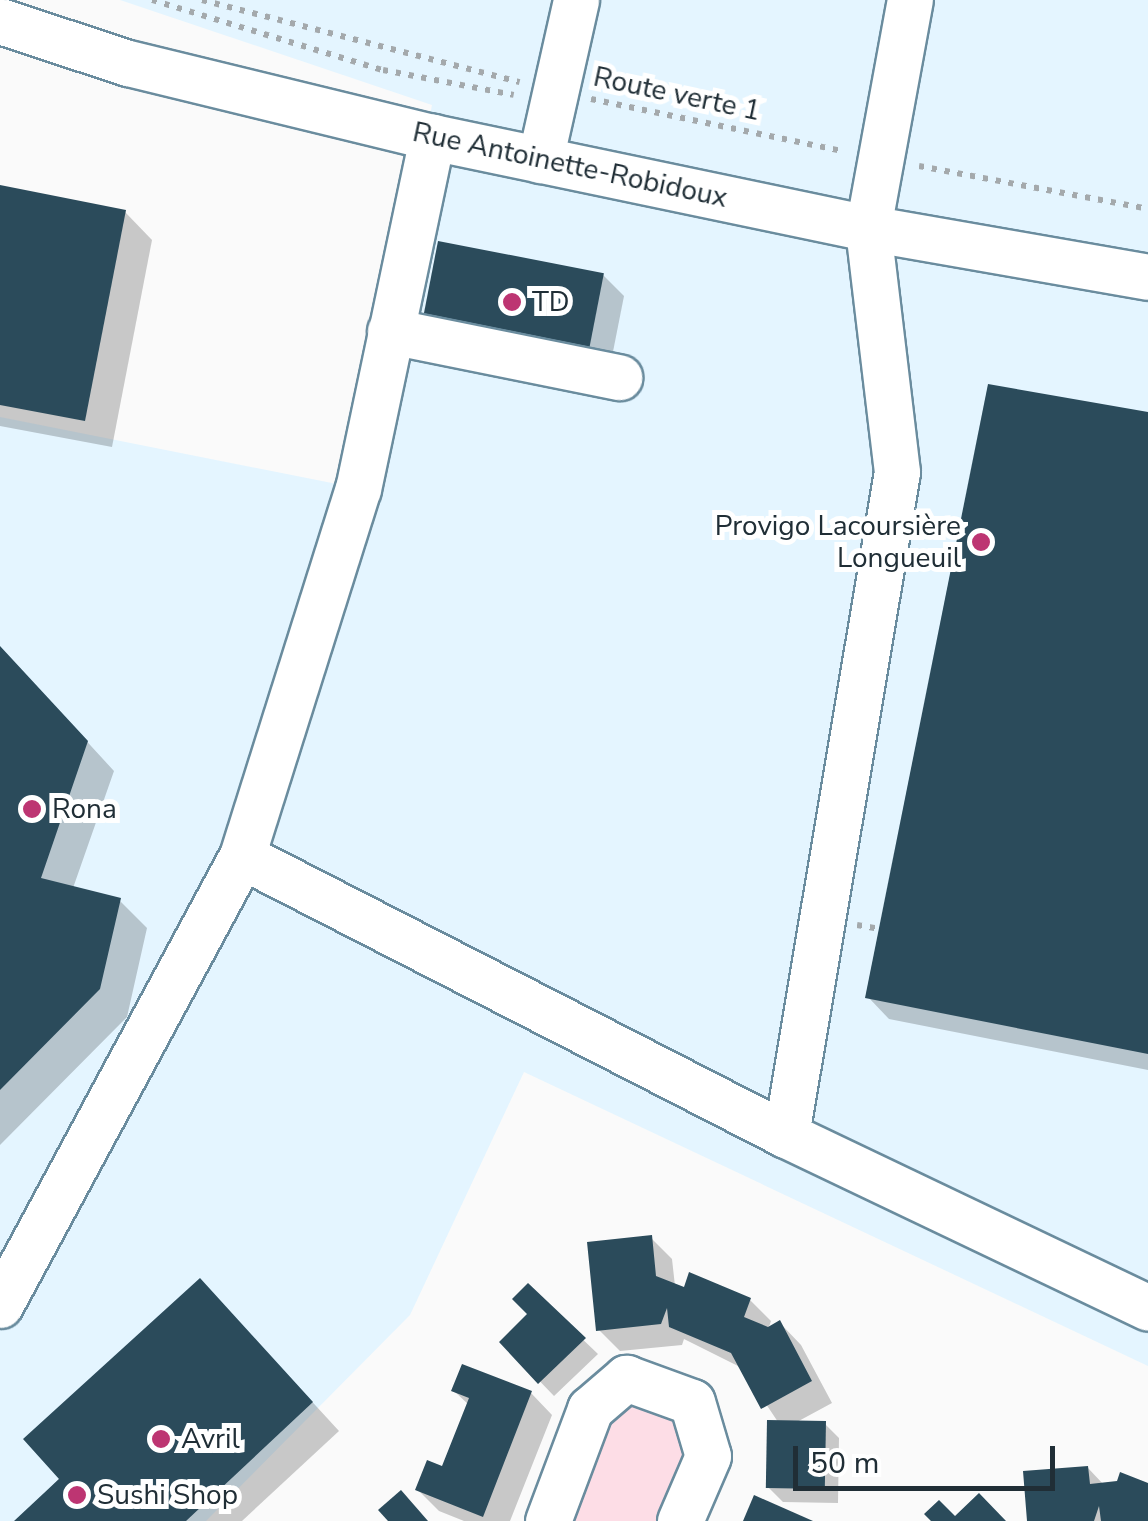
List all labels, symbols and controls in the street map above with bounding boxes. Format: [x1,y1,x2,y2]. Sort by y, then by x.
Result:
street label: Route verte 1 [590,60,764,128]
street label: Rue Antoinette-Robidoux [410,115,730,215]
place label: TD [532,285,570,319]
marker: TD [501,291,523,313]
place label: Provigo Lacoursière Longueuil [715,509,961,575]
marker: Provigo Lacoursière Longueuil [970,531,992,553]
place label: Rona [52,792,117,826]
marker: Rona [21,798,43,820]
place label: Avril [181,1422,240,1456]
scale bar [798,1426,1060,1488]
marker: Avril [150,1428,172,1450]
text: 50 m [810,1443,879,1484]
place label: Sushi Shop [97,1478,238,1512]
marker: Sushi Shop [66,1484,88,1506]

